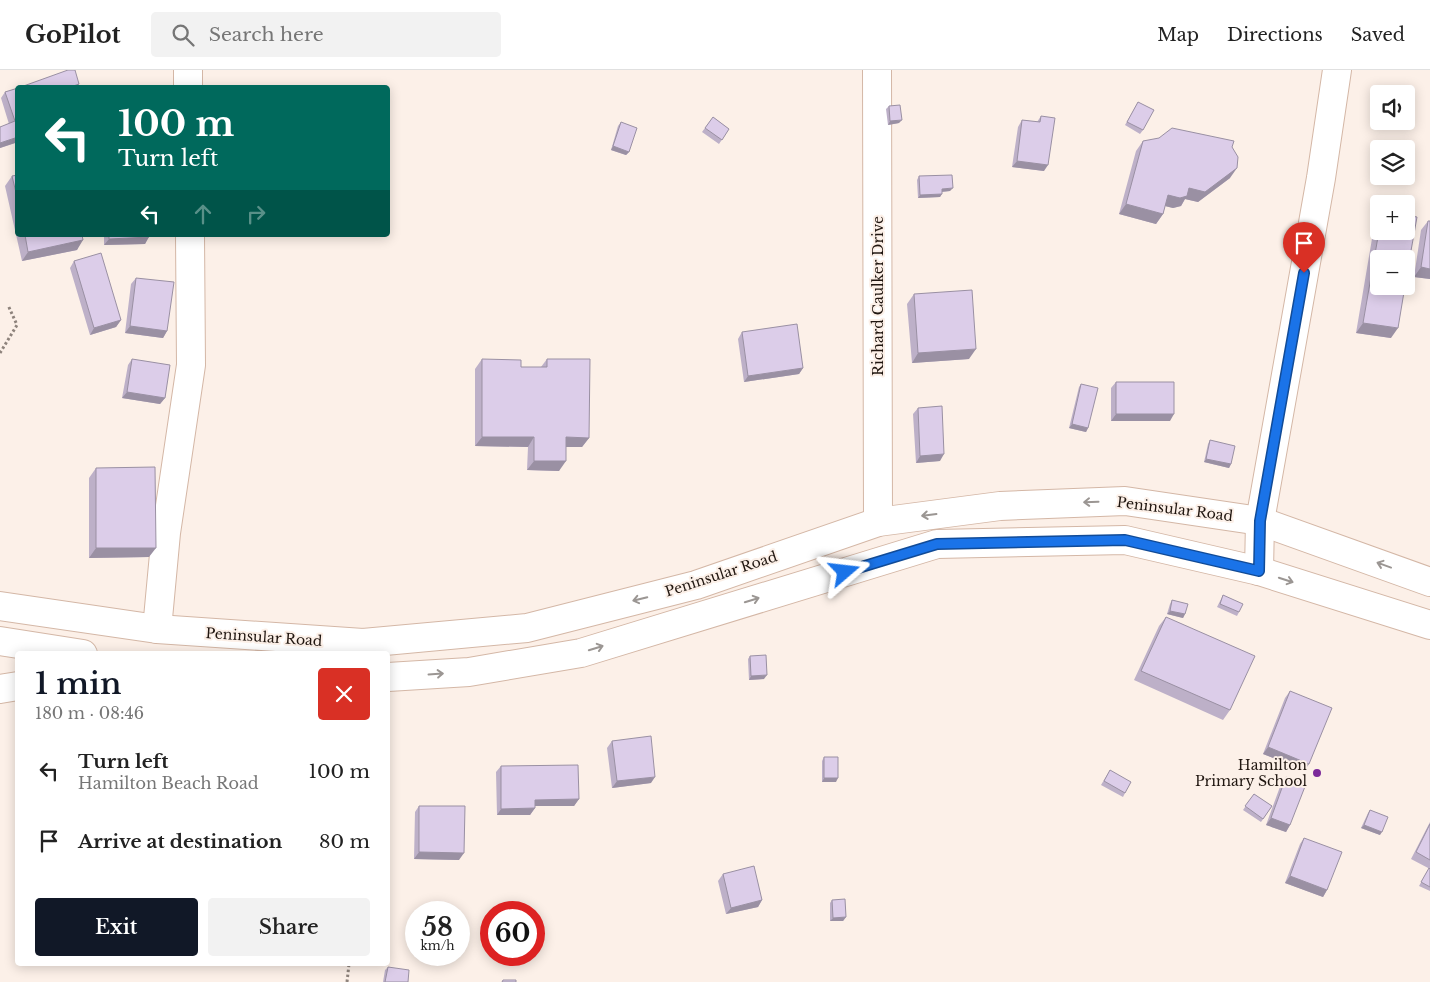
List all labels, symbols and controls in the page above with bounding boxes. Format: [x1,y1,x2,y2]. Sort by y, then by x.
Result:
search box [151,12,501,57]
text: GoPilot [25,20,121,49]
icon: search [169,21,197,49]
text: Search here [209,23,324,46]
text: Map [1157,24,1199,46]
text: Directions [1227,24,1323,46]
text: Saved [1351,24,1405,46]
map controls [1370,85,1415,295]
button: sound [1370,85,1415,130]
text: 100 m [118,102,234,145]
icon: left [35,105,100,170]
button: layers [1370,140,1415,185]
text: Turn left [118,145,218,172]
button: + [1370,195,1415,240]
icon: left [136,200,164,228]
icon: ahead [189,200,217,228]
icon: right [242,200,270,228]
street label: Richard Caulker Drive [869,216,887,376]
pin [1283,222,1325,273]
icon: arrive [1290,229,1318,257]
button: − [1370,250,1415,295]
street label: Peninsular Road [1116,493,1235,525]
one-way arrow [1083,497,1100,507]
one-way arrow [921,510,937,520]
position arrow [818,545,870,597]
street label: Peninsular Road [663,547,780,601]
one-way arrow [1376,560,1392,570]
one-way arrow [1278,575,1294,585]
one-way arrow [632,595,648,604]
one-way arrow [743,595,759,605]
street label: Peninsular Road [205,624,323,650]
one-way arrow [588,643,604,653]
text: 1 min [35,665,121,702]
button: close [318,668,370,720]
one-way arrow [428,669,444,678]
text: 180 m · 08:46 [35,703,144,723]
text: Turn left [78,750,169,773]
place label: Hamilton Primary School [1195,756,1307,790]
icon: left [35,757,63,785]
text: 100 m [309,760,370,783]
marker: Hamilton Primary School [1311,767,1323,779]
text: Hamilton Beach Road [78,773,259,793]
icon: arrive [35,827,63,855]
text: Arrive at destination [78,830,282,853]
text: 80 m [319,830,370,853]
button: Exit [35,898,198,956]
button: Share [208,898,370,956]
speed limit sign: 60 [480,901,545,966]
text: 58 [422,912,453,943]
text: km/h [420,938,455,953]

